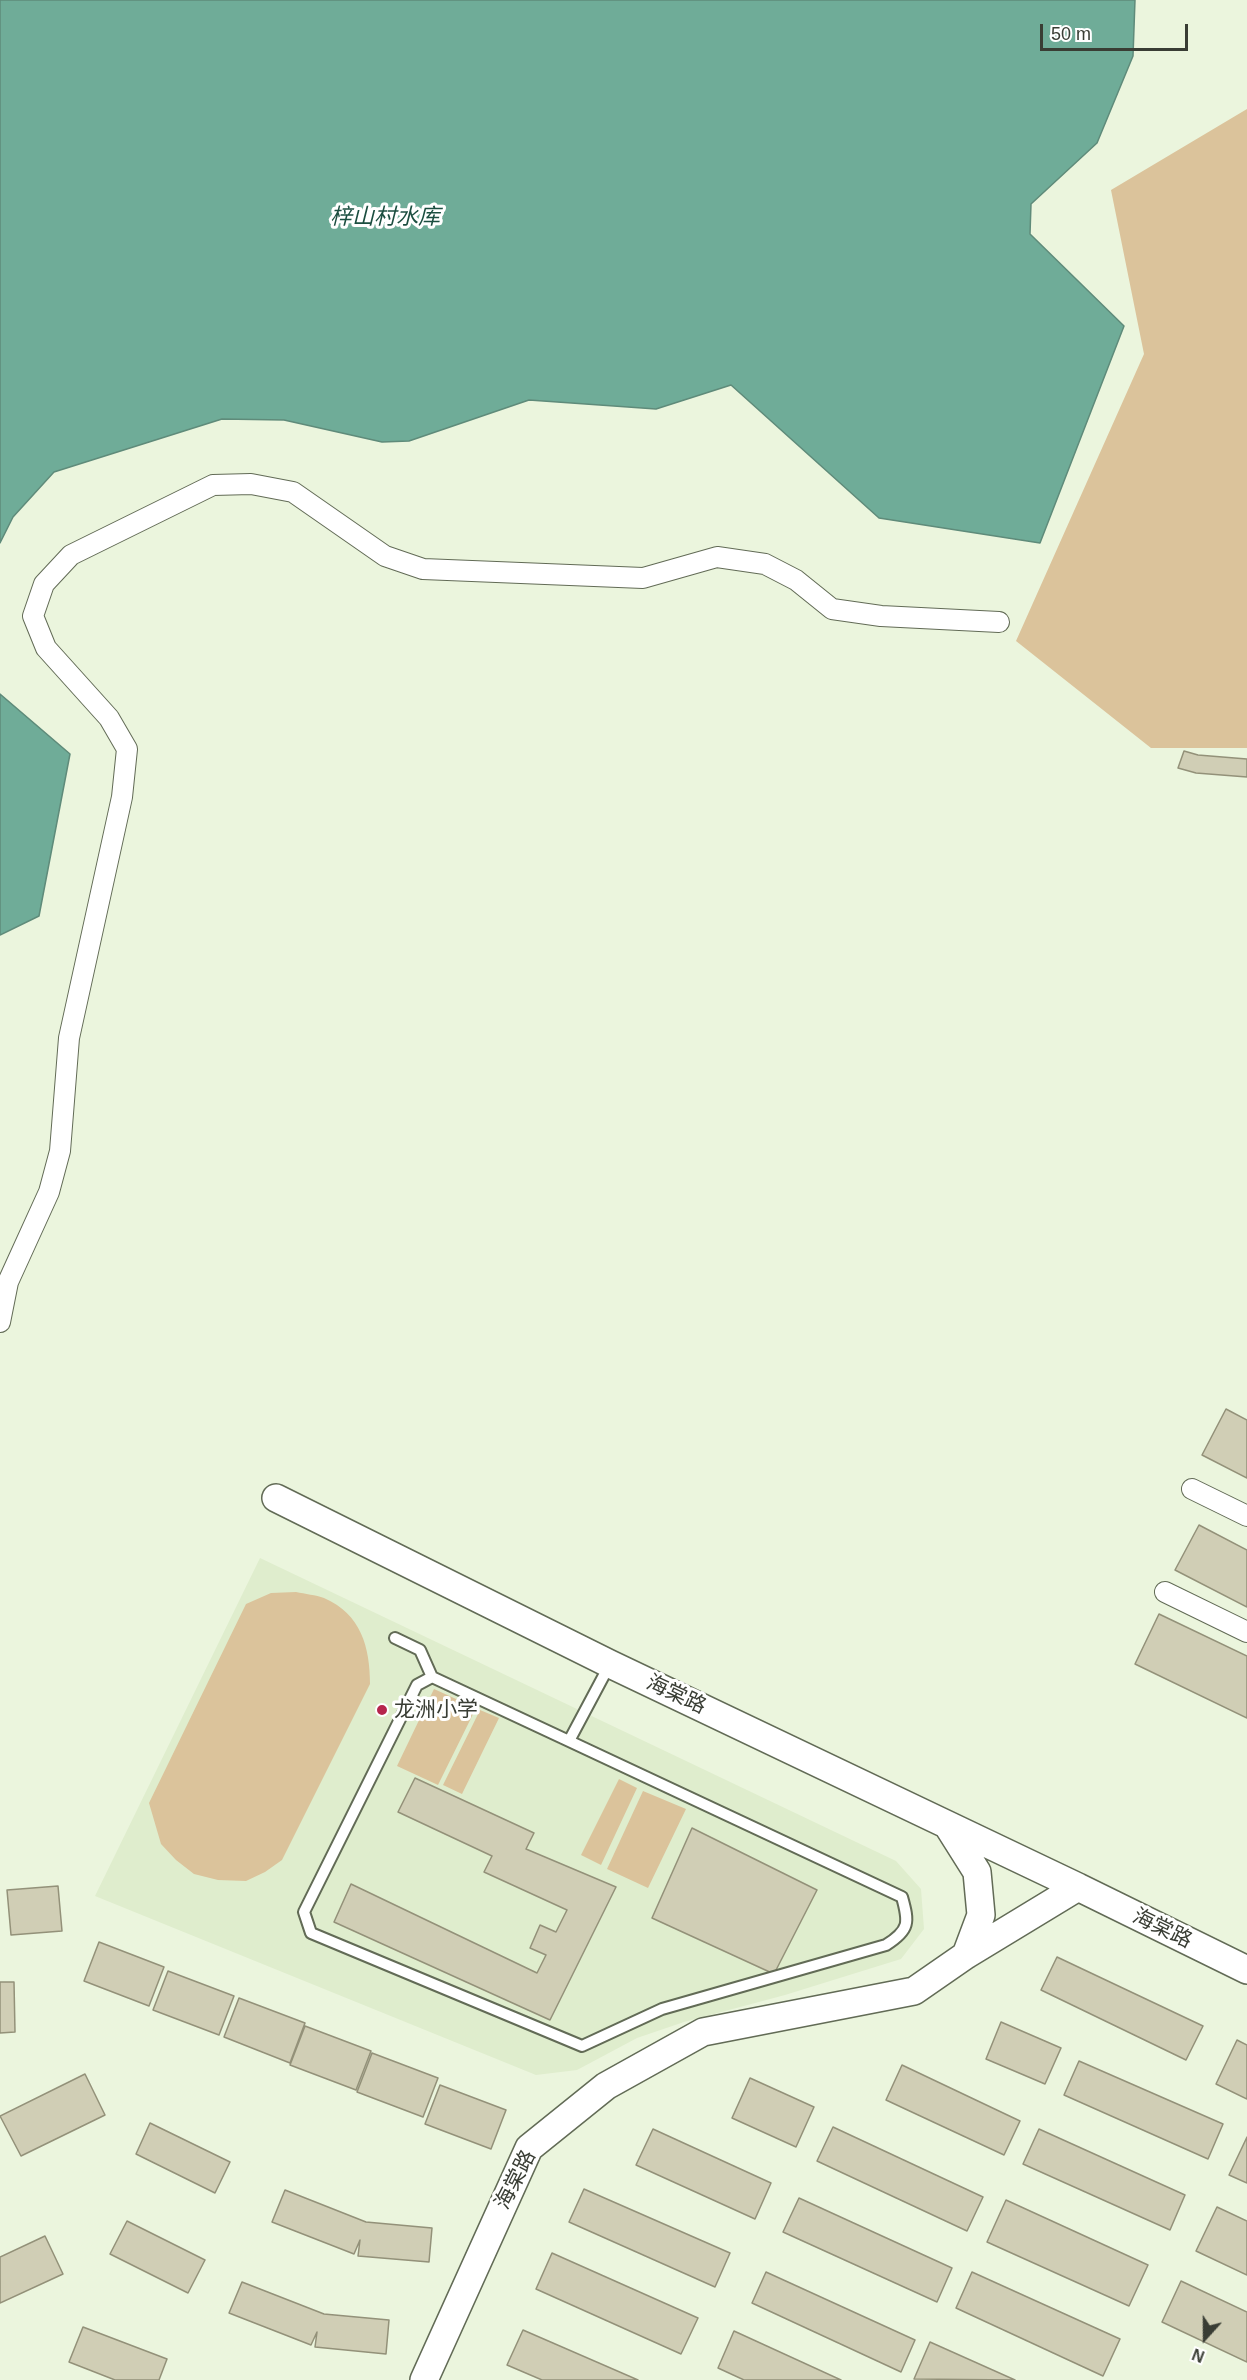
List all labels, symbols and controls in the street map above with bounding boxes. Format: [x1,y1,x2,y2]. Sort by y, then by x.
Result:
scale bar [1043,12,1192,50]
text: 50 m [1051,24,1091,44]
water label: 梓山村水库 [330,205,440,231]
street label: 海棠路 [642,1670,710,1720]
place label: 龙洲小学 [394,1697,478,1723]
marker: 龙洲小学 [375,1703,389,1717]
street label: 海棠路 [1128,1904,1196,1954]
street label: 海棠路 [490,2146,542,2214]
north arrow [1175,2308,1235,2368]
text: N [1190,2345,1207,2365]

